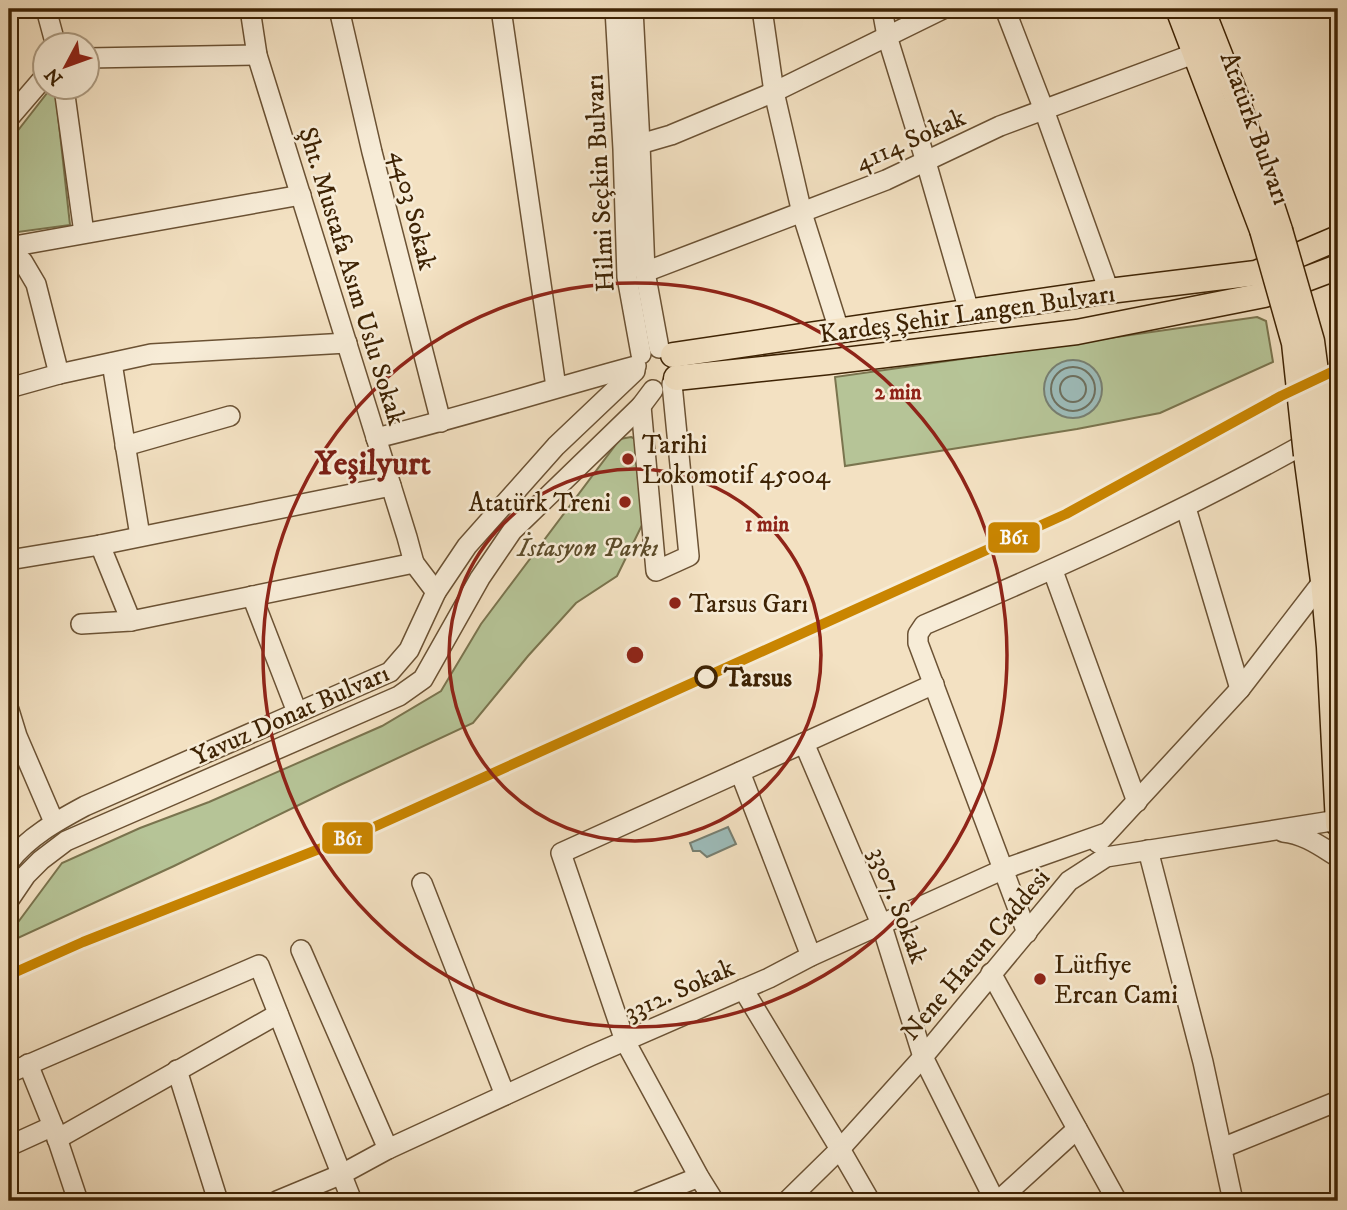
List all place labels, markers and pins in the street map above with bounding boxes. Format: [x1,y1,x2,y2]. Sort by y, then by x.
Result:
place label: Tarihi Lokomotif 45004 [642,429,831,492]
marker: Tarihi Lokomotif 45004 [620,451,636,467]
place label: Atatürk Treni [468,487,611,520]
marker: Atatürk Treni [617,494,633,510]
place label: Tarsus Garı [689,588,808,621]
marker: Tarsus Garı [667,595,683,611]
centre of rings [623,643,647,667]
place label: Tarsus [723,662,792,695]
marker: Tarsus [695,666,717,688]
place label: Lütfiye Ercan Cami [1054,949,1178,1012]
marker: Lütfiye Ercan Cami [1032,971,1048,987]

